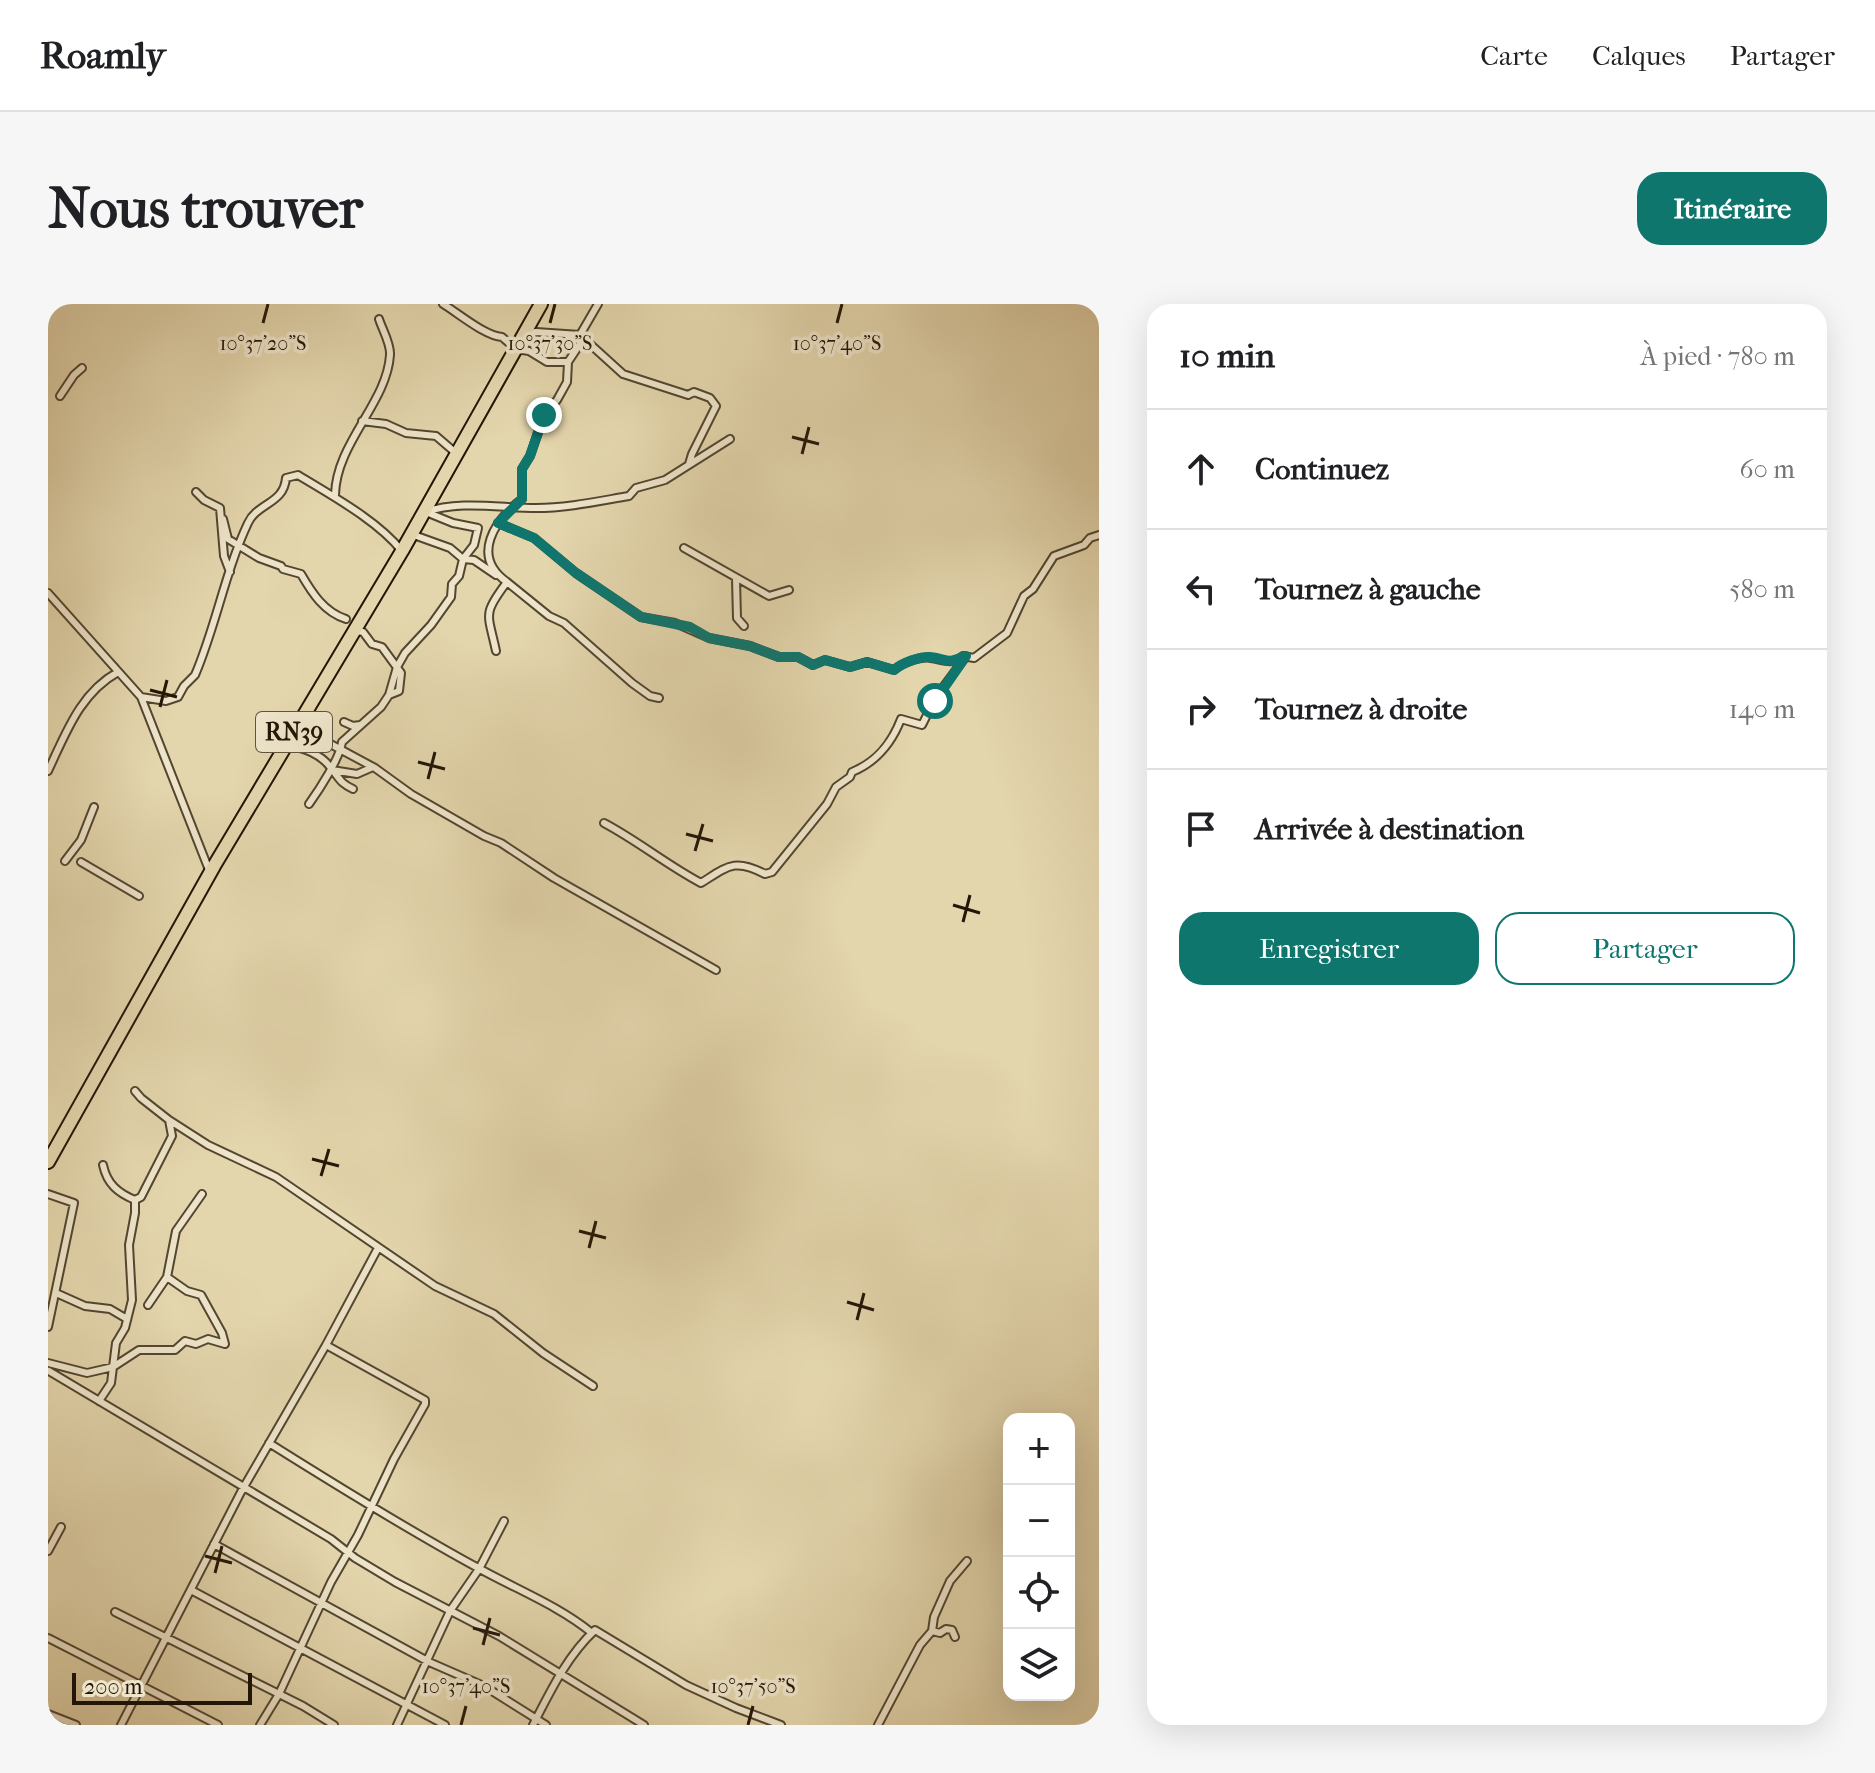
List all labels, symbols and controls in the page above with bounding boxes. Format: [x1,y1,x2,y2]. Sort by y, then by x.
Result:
text: Roamly [40,33,166,78]
text: Carte [1480,39,1548,72]
text: Calques [1592,39,1686,72]
text: Partager [1730,39,1835,72]
button: Itinéraire [1637,172,1827,245]
text: Nous trouver [48,176,363,241]
text: 10°37'20"S [220,332,306,355]
text: 10°37'30"S [508,332,592,355]
text: 10°37'40"S [793,332,881,355]
text: 10 min [1179,336,1275,376]
text: À pied · 780 m [1641,341,1795,372]
route end [526,397,562,433]
icon: ahead [1179,447,1223,491]
text: Continuez [1255,452,1389,487]
text: 60 m [1739,454,1795,485]
icon: left [1179,567,1223,611]
text: Tournez à gauche [1255,572,1481,607]
text: 580 m [1729,574,1795,605]
route start [917,683,953,719]
icon: right [1179,687,1223,731]
text: Tournez à droite [1255,692,1467,727]
text: 140 m [1729,694,1795,725]
road number: RN39 [256,712,332,752]
icon: arrive [1179,807,1223,851]
text: Arrivée à destination [1255,812,1524,847]
button: Enregistrer [1179,912,1479,985]
button: Partager [1495,912,1795,985]
map controls [1003,1413,1075,1701]
button: + [1003,1413,1075,1485]
button: − [1003,1485,1075,1557]
button: locate [1003,1557,1075,1629]
button: layers [1003,1629,1075,1701]
scale bar [72,1669,252,1705]
text: 200 m [84,1674,143,1700]
text: 10°37'40"S [422,1675,510,1698]
text: 10°37'50"S [710,1675,796,1698]

